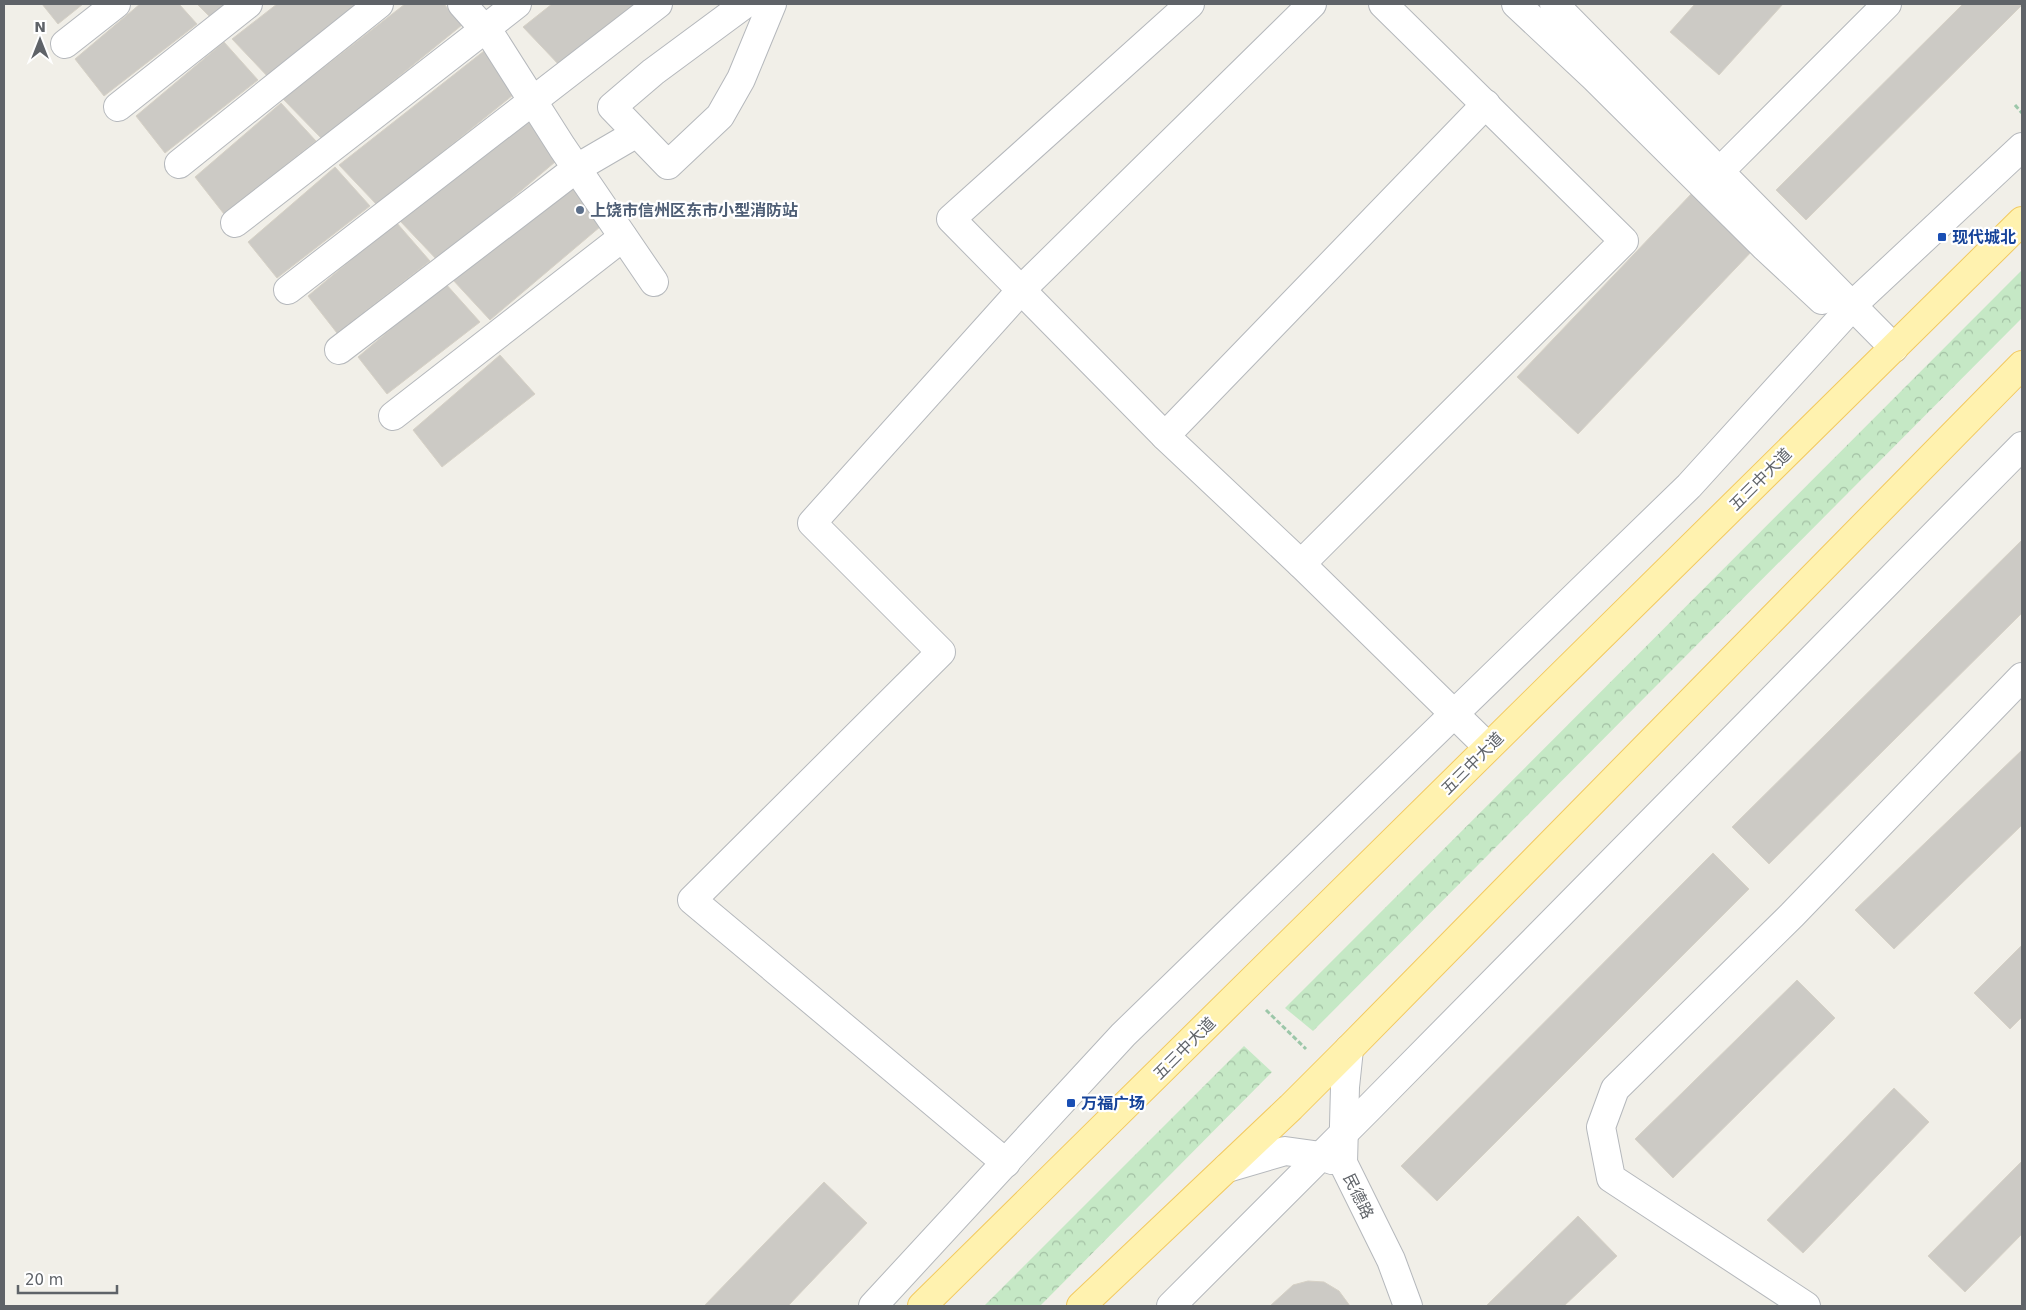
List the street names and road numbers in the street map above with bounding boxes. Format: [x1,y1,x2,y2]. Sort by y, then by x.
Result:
street label: 五三中大道 [1725,444,1795,514]
street label: 五三中大道 [1437,728,1507,798]
street label: 五三中大道 [1149,1013,1219,1083]
street label: 民德路 [1339,1170,1378,1222]

